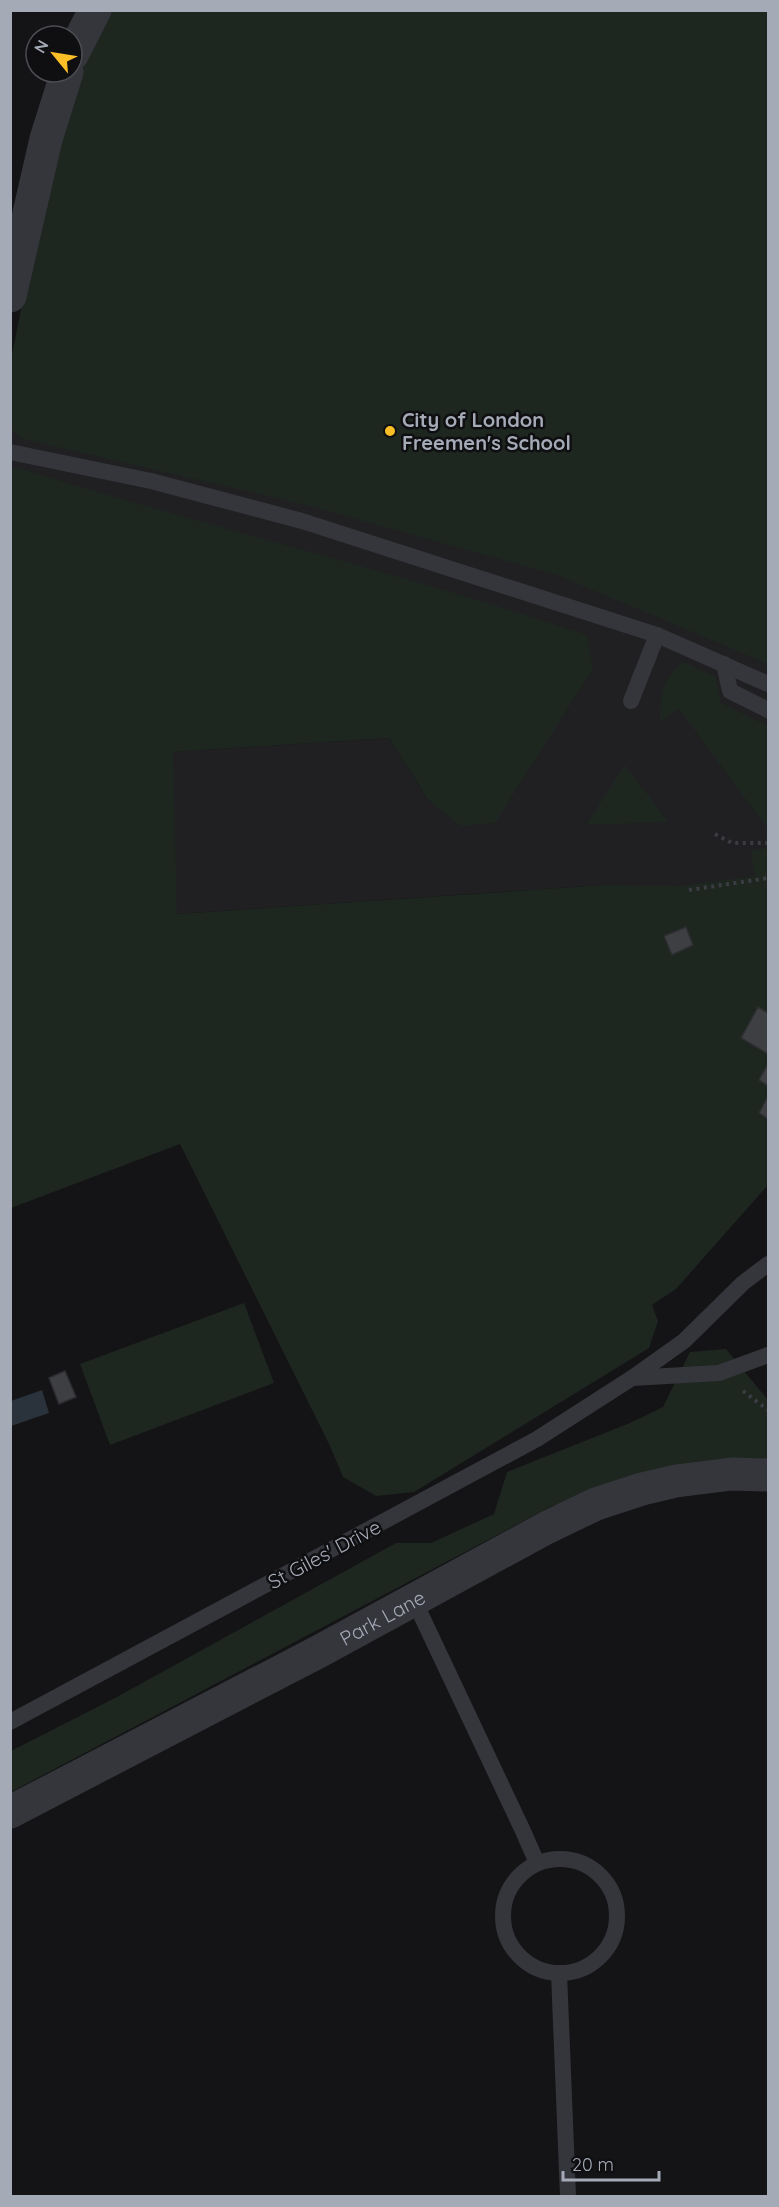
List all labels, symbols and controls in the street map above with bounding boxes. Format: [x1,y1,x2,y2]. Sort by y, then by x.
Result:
north arrow [24,24,84,84]
text: N [29,36,53,57]
place label: City of London Freemen's School [402,407,571,455]
marker: City of London Freemen's School [383,424,397,438]
street label: St Giles' Drive [263,1514,385,1594]
street label: Park Lane [335,1584,429,1650]
scale bar [563,2144,659,2182]
text: 20 m [572,2153,614,2176]

